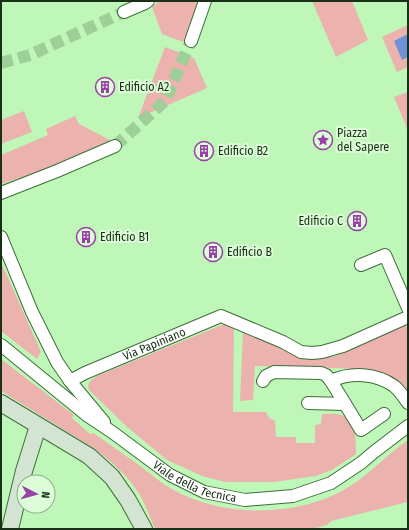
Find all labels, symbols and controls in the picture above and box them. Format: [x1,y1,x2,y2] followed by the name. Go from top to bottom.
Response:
[94,76,116,98] building icon: Edificio A2
[119,80,169,94] place label: Edificio A2
[337,126,389,154] place label: Piazza del Sapere
[312,129,334,151] place icon: Piazza del Sapere
[193,140,215,162] building icon: Edificio B2
[218,144,268,158] place label: Edificio B2
[346,210,368,232] building icon: Edificio C
[298,214,343,228] place label: Edificio C
[75,226,97,248] building icon: Edificio B1
[100,230,149,244] place label: Edificio B1
[202,241,224,263] building icon: Edificio B
[227,245,272,259] place label: Edificio B
[121,325,188,363] street label: Via Papiniano
[150,458,238,505] street label: Viale della Tecnica
[16,474,56,514] north arrow
[39,491,52,499] text: N

